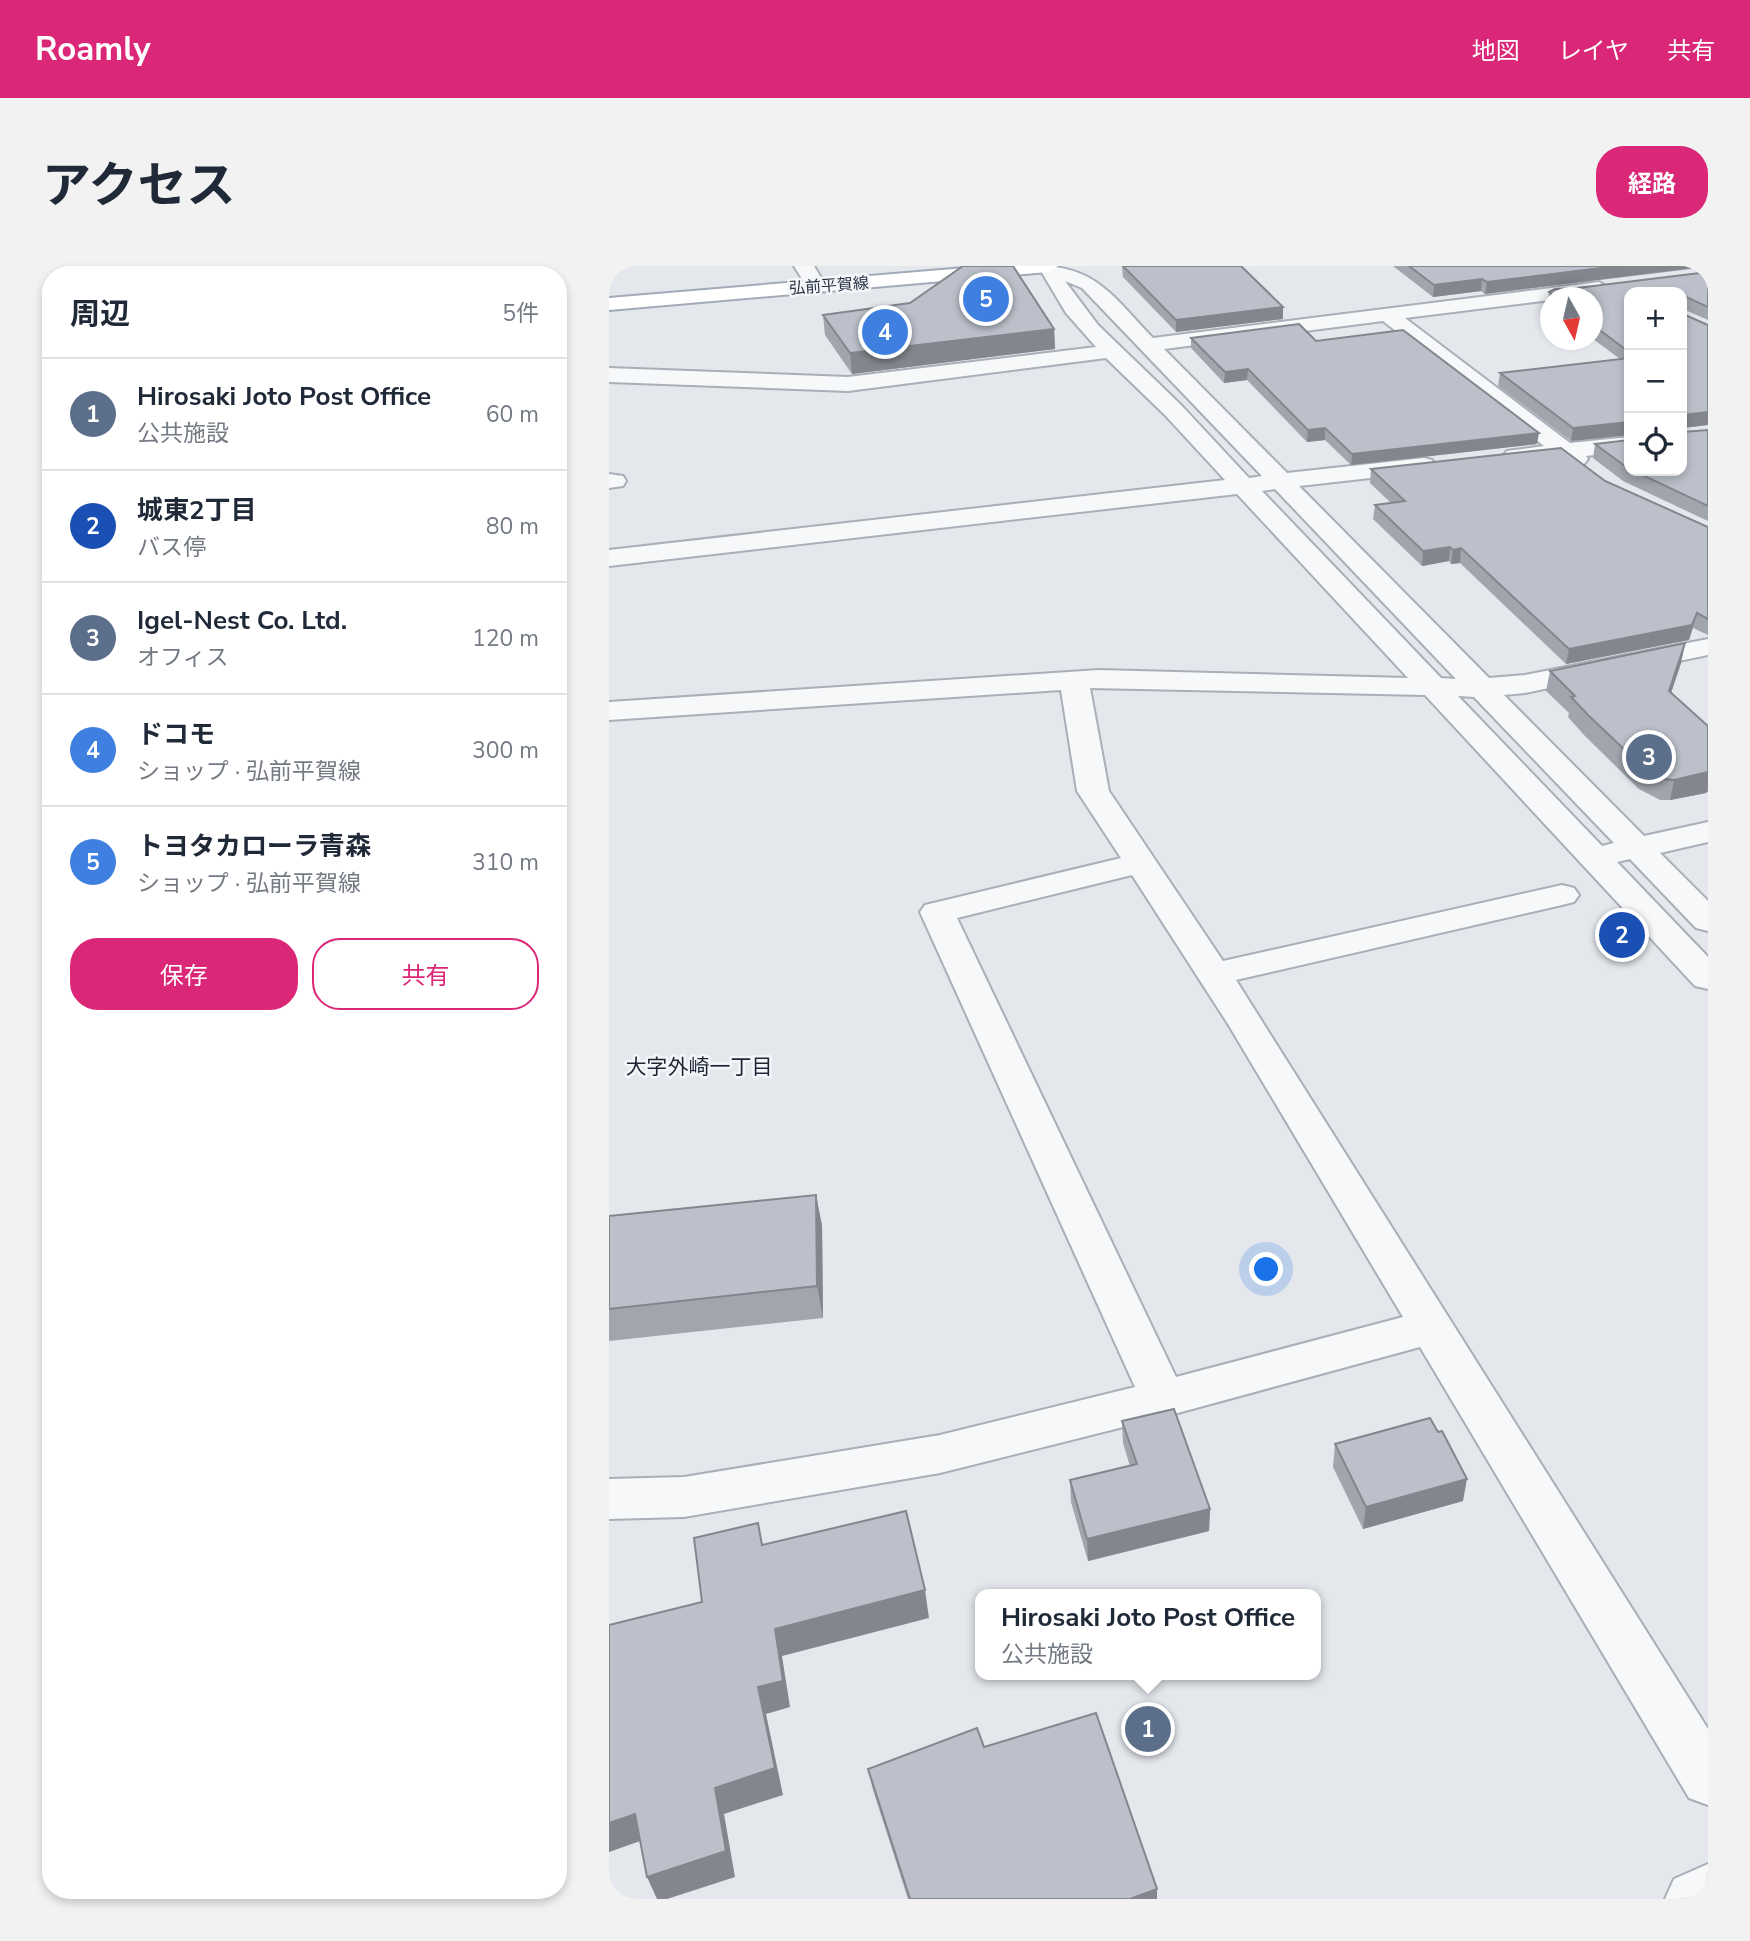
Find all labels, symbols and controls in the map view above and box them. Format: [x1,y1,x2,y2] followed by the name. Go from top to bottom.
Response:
[35,27,151,72] text: Roamly
[1472,35,1520,67] text: 地図
[1558,35,1629,67] text: レイヤ
[1667,35,1715,67] text: 共有
[1596,146,1708,218] button: 経路
[42,152,236,219] text: アクセス
[788,272,870,300] street label: 弘前平賀線
[963,273,1009,325] pin: 5
[1540,287,1603,350] north arrow
[1624,287,1687,476] map controls
[1624,287,1687,350] button: +
[70,294,130,335] text: 周辺
[502,298,539,329] text: 5件
[862,306,908,358] pin: 4
[1624,350,1687,413] button: −
[137,379,431,414] text: Hirosaki Joto Post Office
[86,399,100,430] text: 1
[486,399,539,430] text: 60 m
[1624,413,1687,476] button: locate
[137,418,229,449] text: 公共施設
[137,493,257,528] text: 城東2丁目
[86,511,100,542] text: 2
[486,511,539,542] text: 80 m
[137,532,206,563] text: バス停
[137,603,347,638] text: Igel-Nest Co. Ltd.
[86,623,100,654] text: 3
[472,623,539,654] text: 120 m
[137,642,229,673] text: オフィス
[137,717,215,752] text: ドコモ
[1626,731,1672,783] pin: 3
[86,735,100,766] text: 4
[472,735,539,766] text: 300 m
[137,756,361,787] text: ショップ · 弘前平賀線
[137,829,371,864] text: トヨタカローラ青森
[86,847,100,878] text: 5
[472,847,539,878] text: 310 m
[137,868,361,899] text: ショップ · 弘前平賀線
[1599,909,1645,961] pin: 2
[70,938,298,1010] button: 保存
[312,938,539,1010] button: 共有
[626,1053,773,1081] district label: 大字外崎一丁目
[1249,1252,1283,1286] your location
[975,1589,1321,1680] popup
[1001,1600,1295,1635] text: Hirosaki Joto Post Office
[1001,1639,1093,1670] text: 公共施設
[1125,1703,1171,1755] pin: 1

